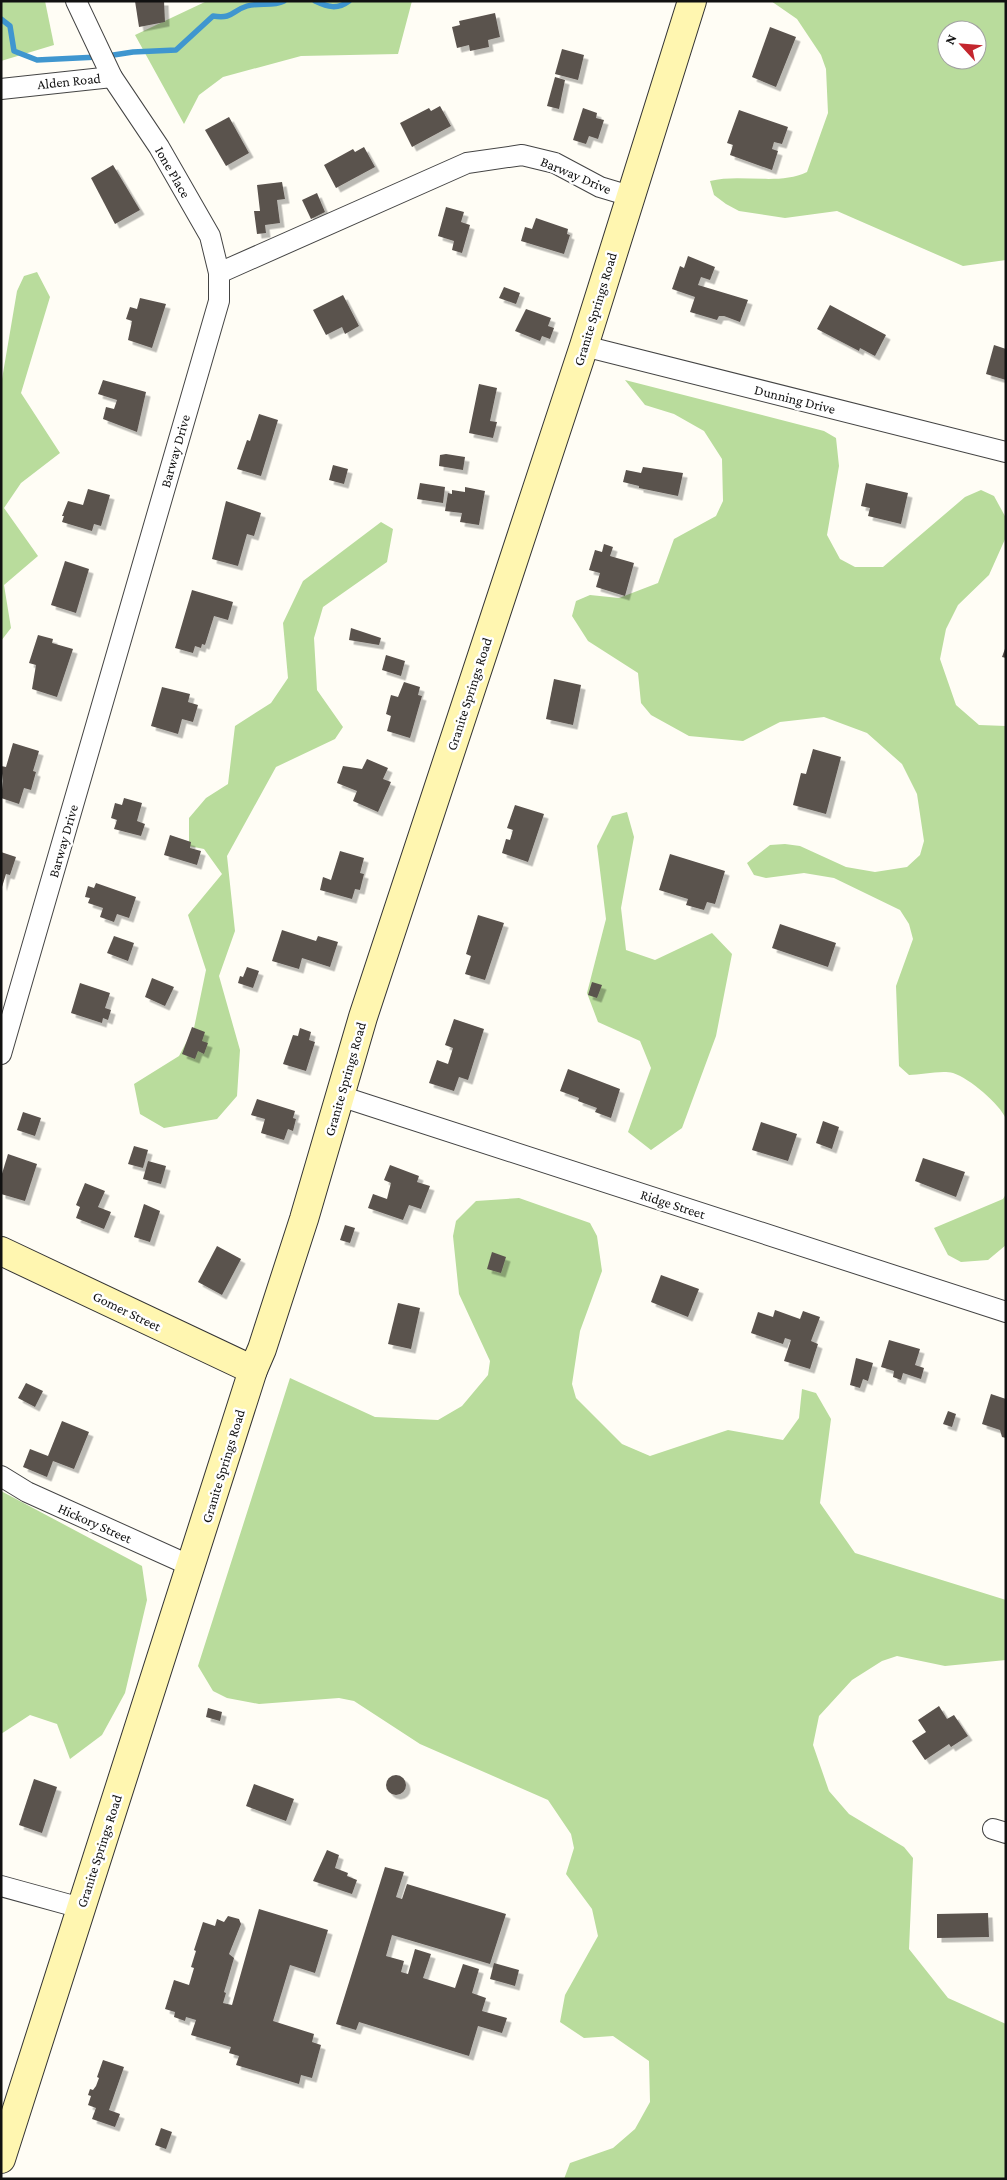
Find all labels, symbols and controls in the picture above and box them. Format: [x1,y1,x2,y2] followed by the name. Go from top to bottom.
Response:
[937,20,987,70] north arrow
[941,31,960,47] text: N
[36,70,102,92] street label: Alden Road
[152,144,194,200] street label: Ione Place
[538,153,614,197] street label: Barway Drive
[570,250,620,368] street label: Granite Springs Road
[753,381,837,417] street label: Dunning Drive
[157,413,193,489] street label: Barway Drive
[443,635,495,752] street label: Granite Springs Road
[45,803,81,879] street label: Barway Drive
[321,1020,369,1138] street label: Granite Springs Road
[639,1186,708,1222] street label: Ridge Street
[90,1288,164,1334] street label: Gomer Street
[198,1407,248,1525] street label: Granite Springs Road
[56,1500,135,1547] street label: Hickory Street
[73,1792,125,1909] street label: Granite Springs Road

